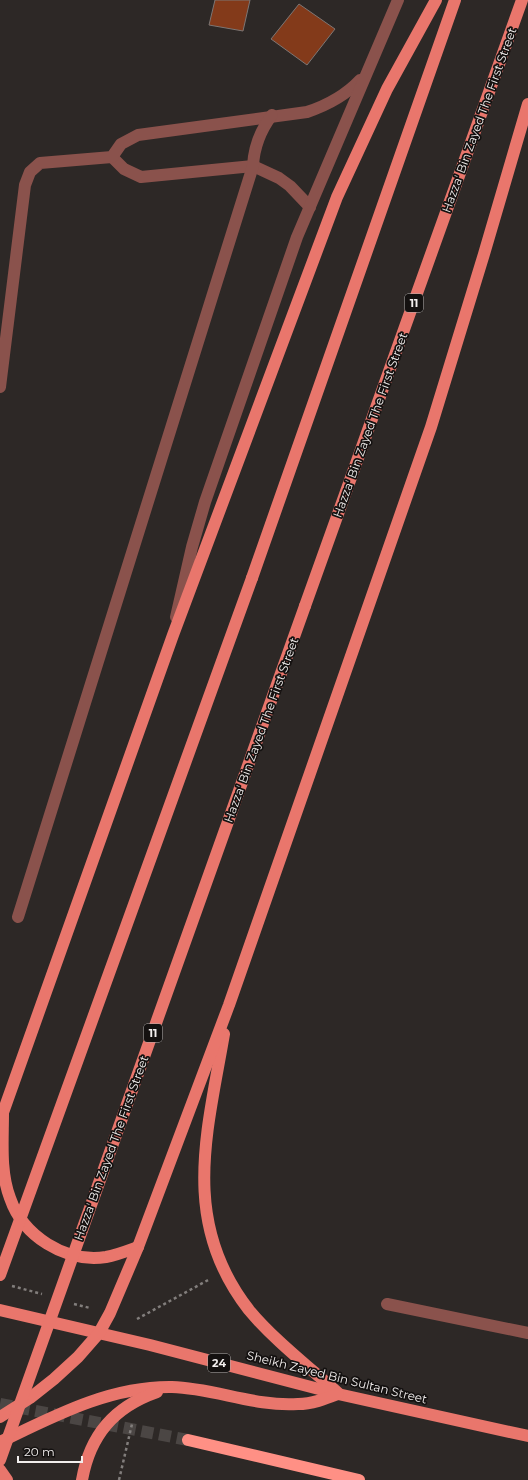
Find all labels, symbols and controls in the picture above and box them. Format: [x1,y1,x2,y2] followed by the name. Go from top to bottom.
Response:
[438,25,520,215] street label: Hazza' Bin Zayed The First Street
[405,294,423,312] road number: 11
[329,330,411,520] street label: Hazza' Bin Zayed The First Street
[220,635,302,825] street label: Hazza' Bin Zayed The First Street
[144,1024,162,1042] road number: 11
[70,1053,152,1243] street label: Hazza' Bin Zayed The First Street
[245,1347,429,1407] street label: Sheikh Zayed Bin Sultan Street
[208,1354,230,1372] road number: 24
[18,1438,82,1464] scale bar
[24,1444,55,1459] text: 20 m

